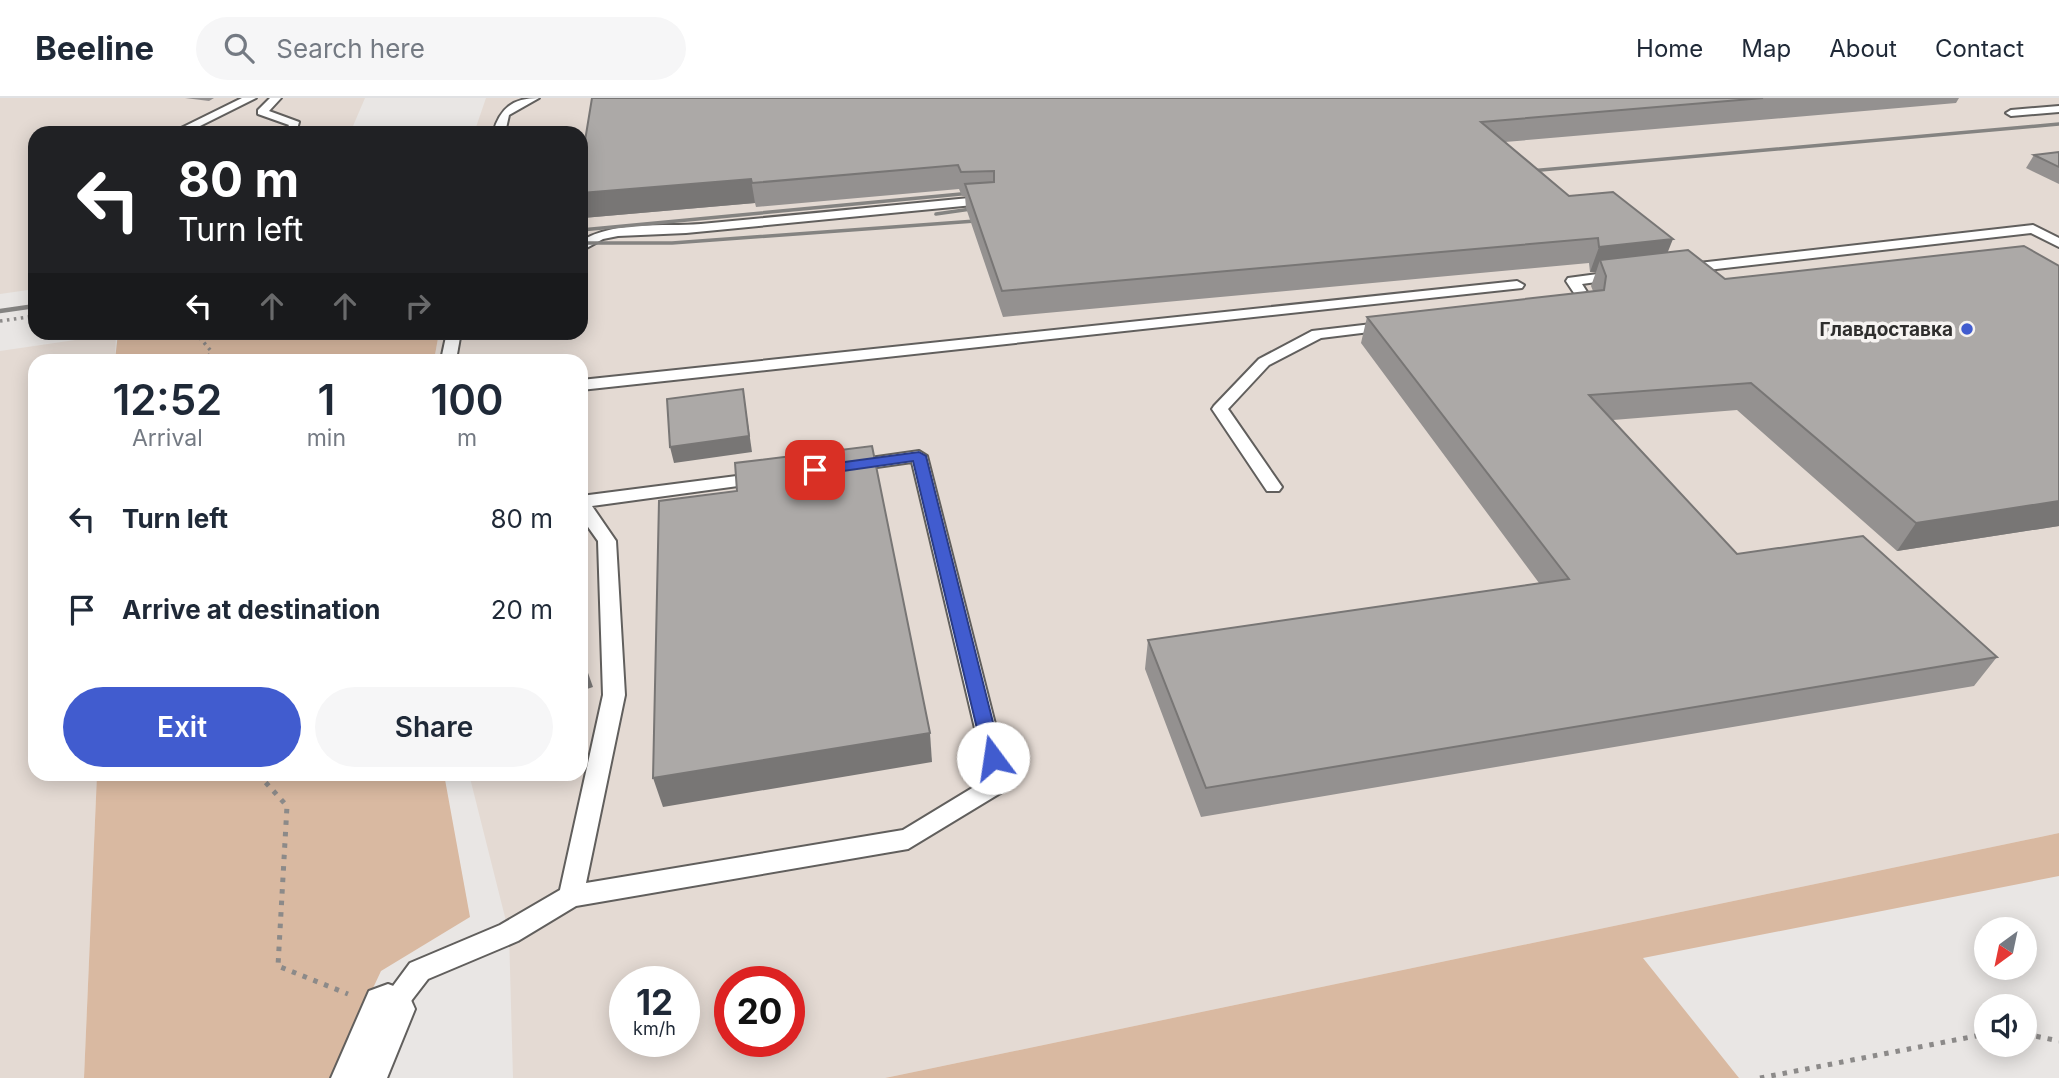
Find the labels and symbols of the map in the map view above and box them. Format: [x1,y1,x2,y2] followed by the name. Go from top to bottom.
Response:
[1819,318,1953,341] place label: Главдоставка
[1959,321,1975,337] marker: Главдоставка
[785,440,845,500] pin
[956,721,1030,795] position arrow
[1974,917,2037,980] north arrow
[714,966,805,1057] speed limit sign: 20

